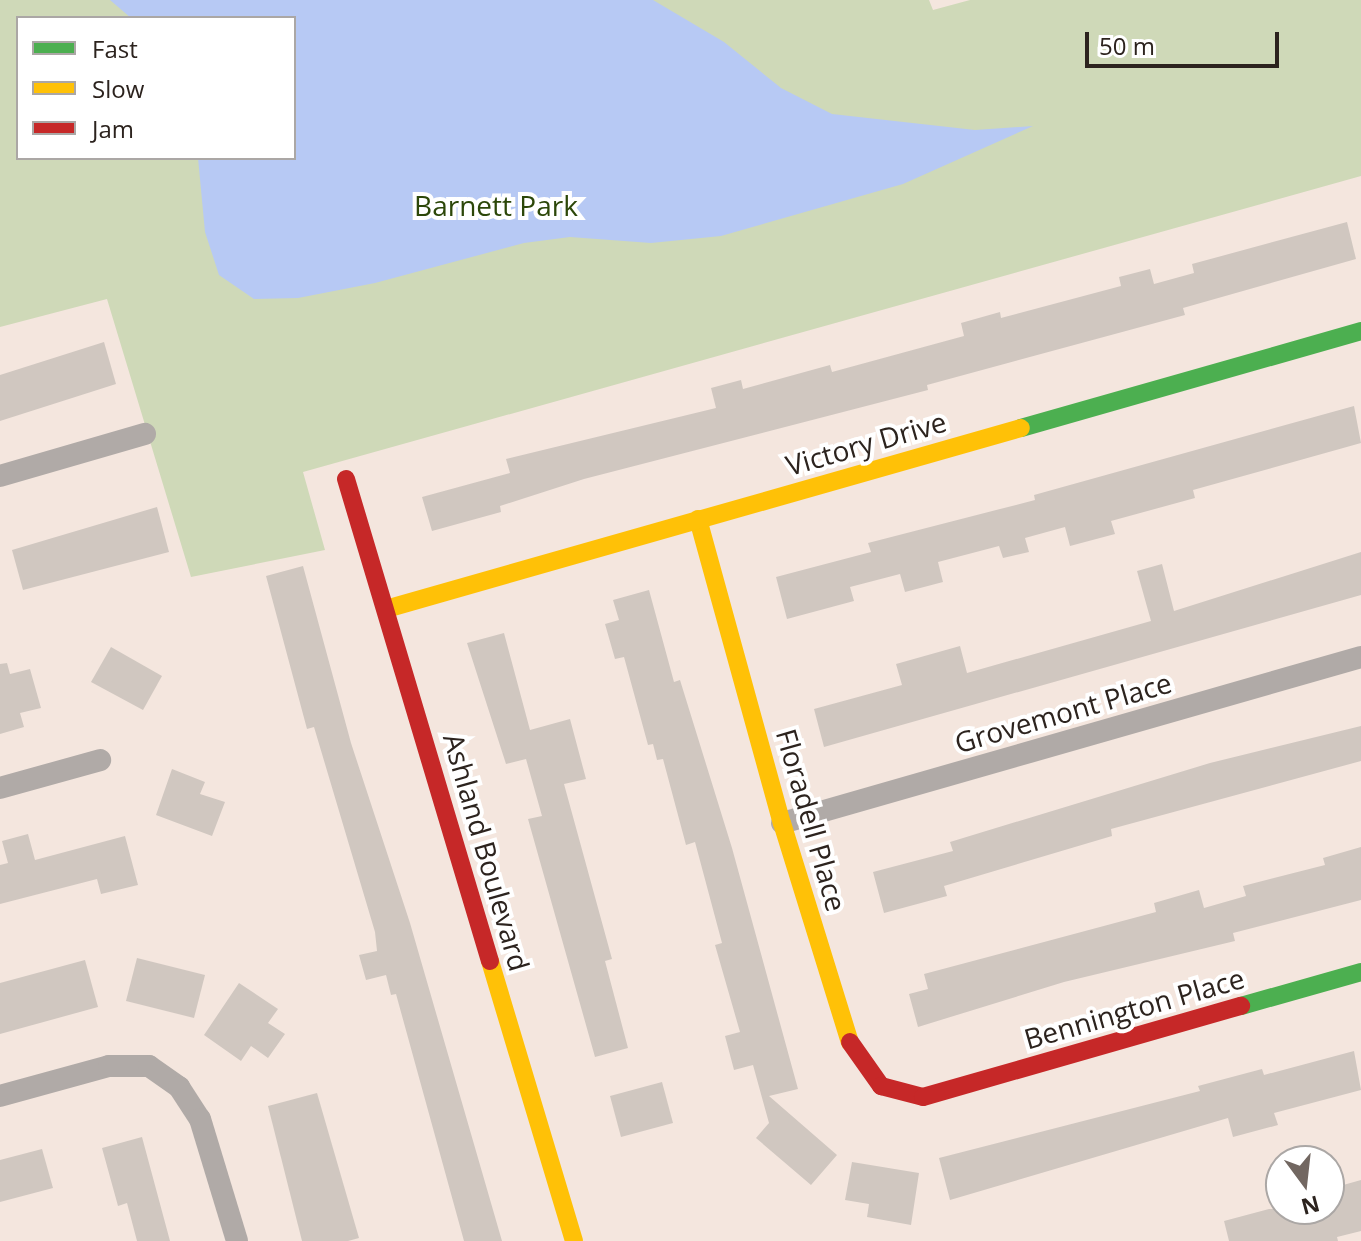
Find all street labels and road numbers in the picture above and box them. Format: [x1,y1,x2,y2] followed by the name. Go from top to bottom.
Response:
[782,404,950,482] street label: Victory Drive
[951,665,1175,759] street label: Grovemont Place
[770,725,854,915] street label: Floradell Place
[437,729,537,975] street label: Ashland Boulevard
[1020,961,1248,1055] street label: Bennington Place

